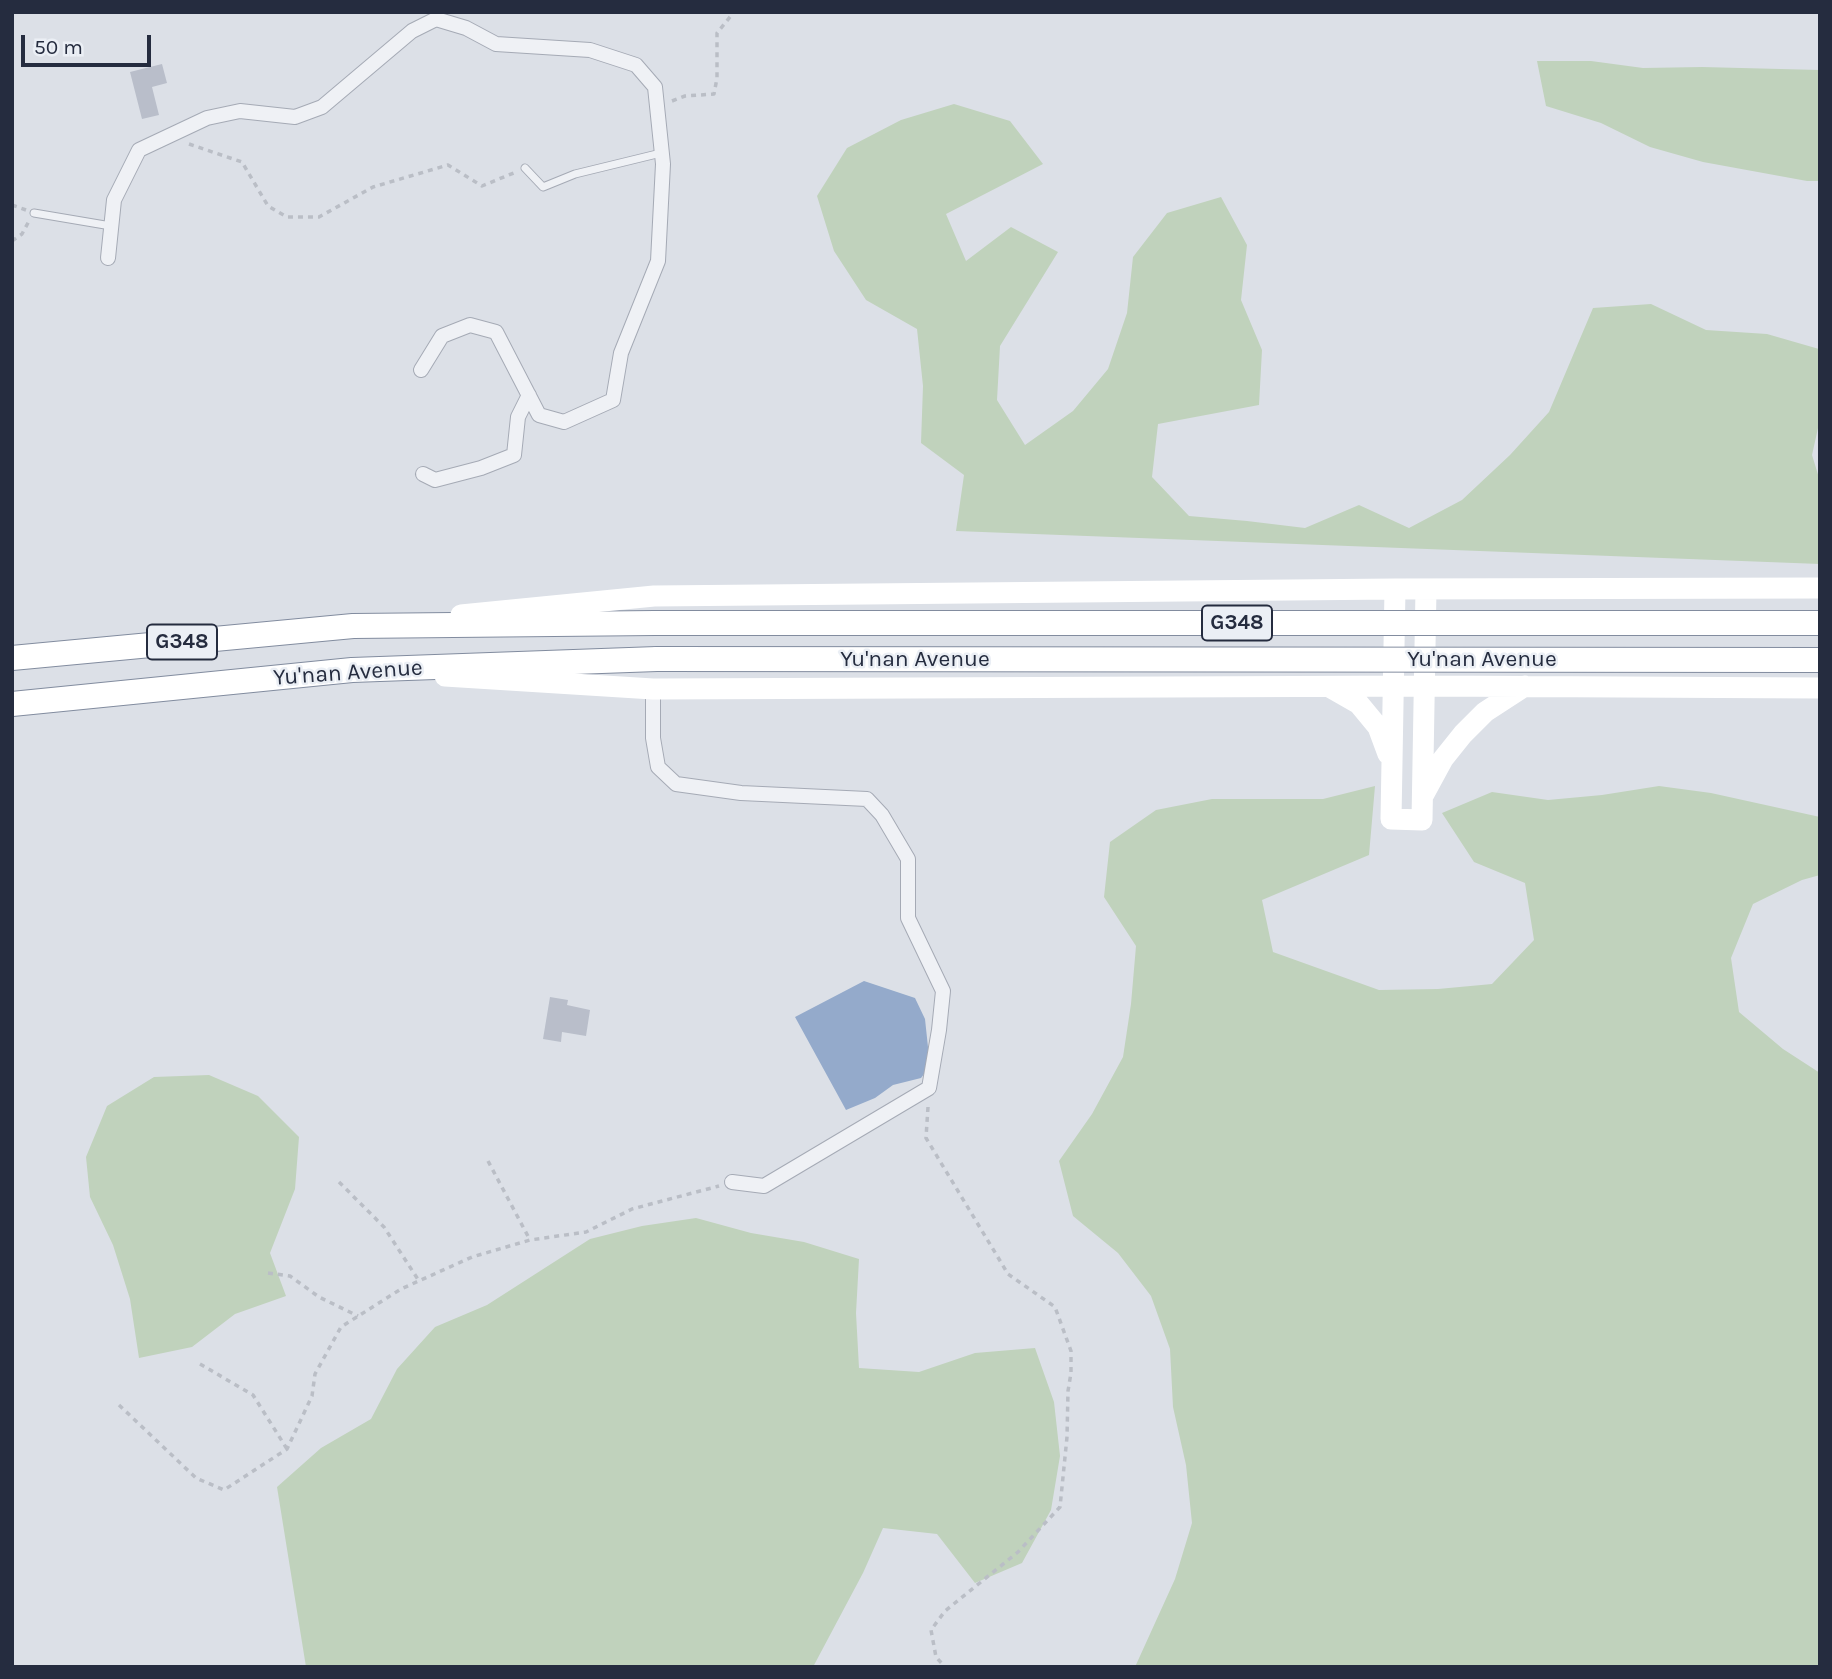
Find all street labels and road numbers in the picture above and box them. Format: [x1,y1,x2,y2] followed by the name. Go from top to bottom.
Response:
[1202,606,1272,640] road number: G348
[147,624,217,660] road number: G348
[840,645,990,673] street label: Yu'nan Avenue
[1407,645,1557,673] street label: Yu'nan Avenue
[272,654,424,692] street label: Yu'nan Avenue

